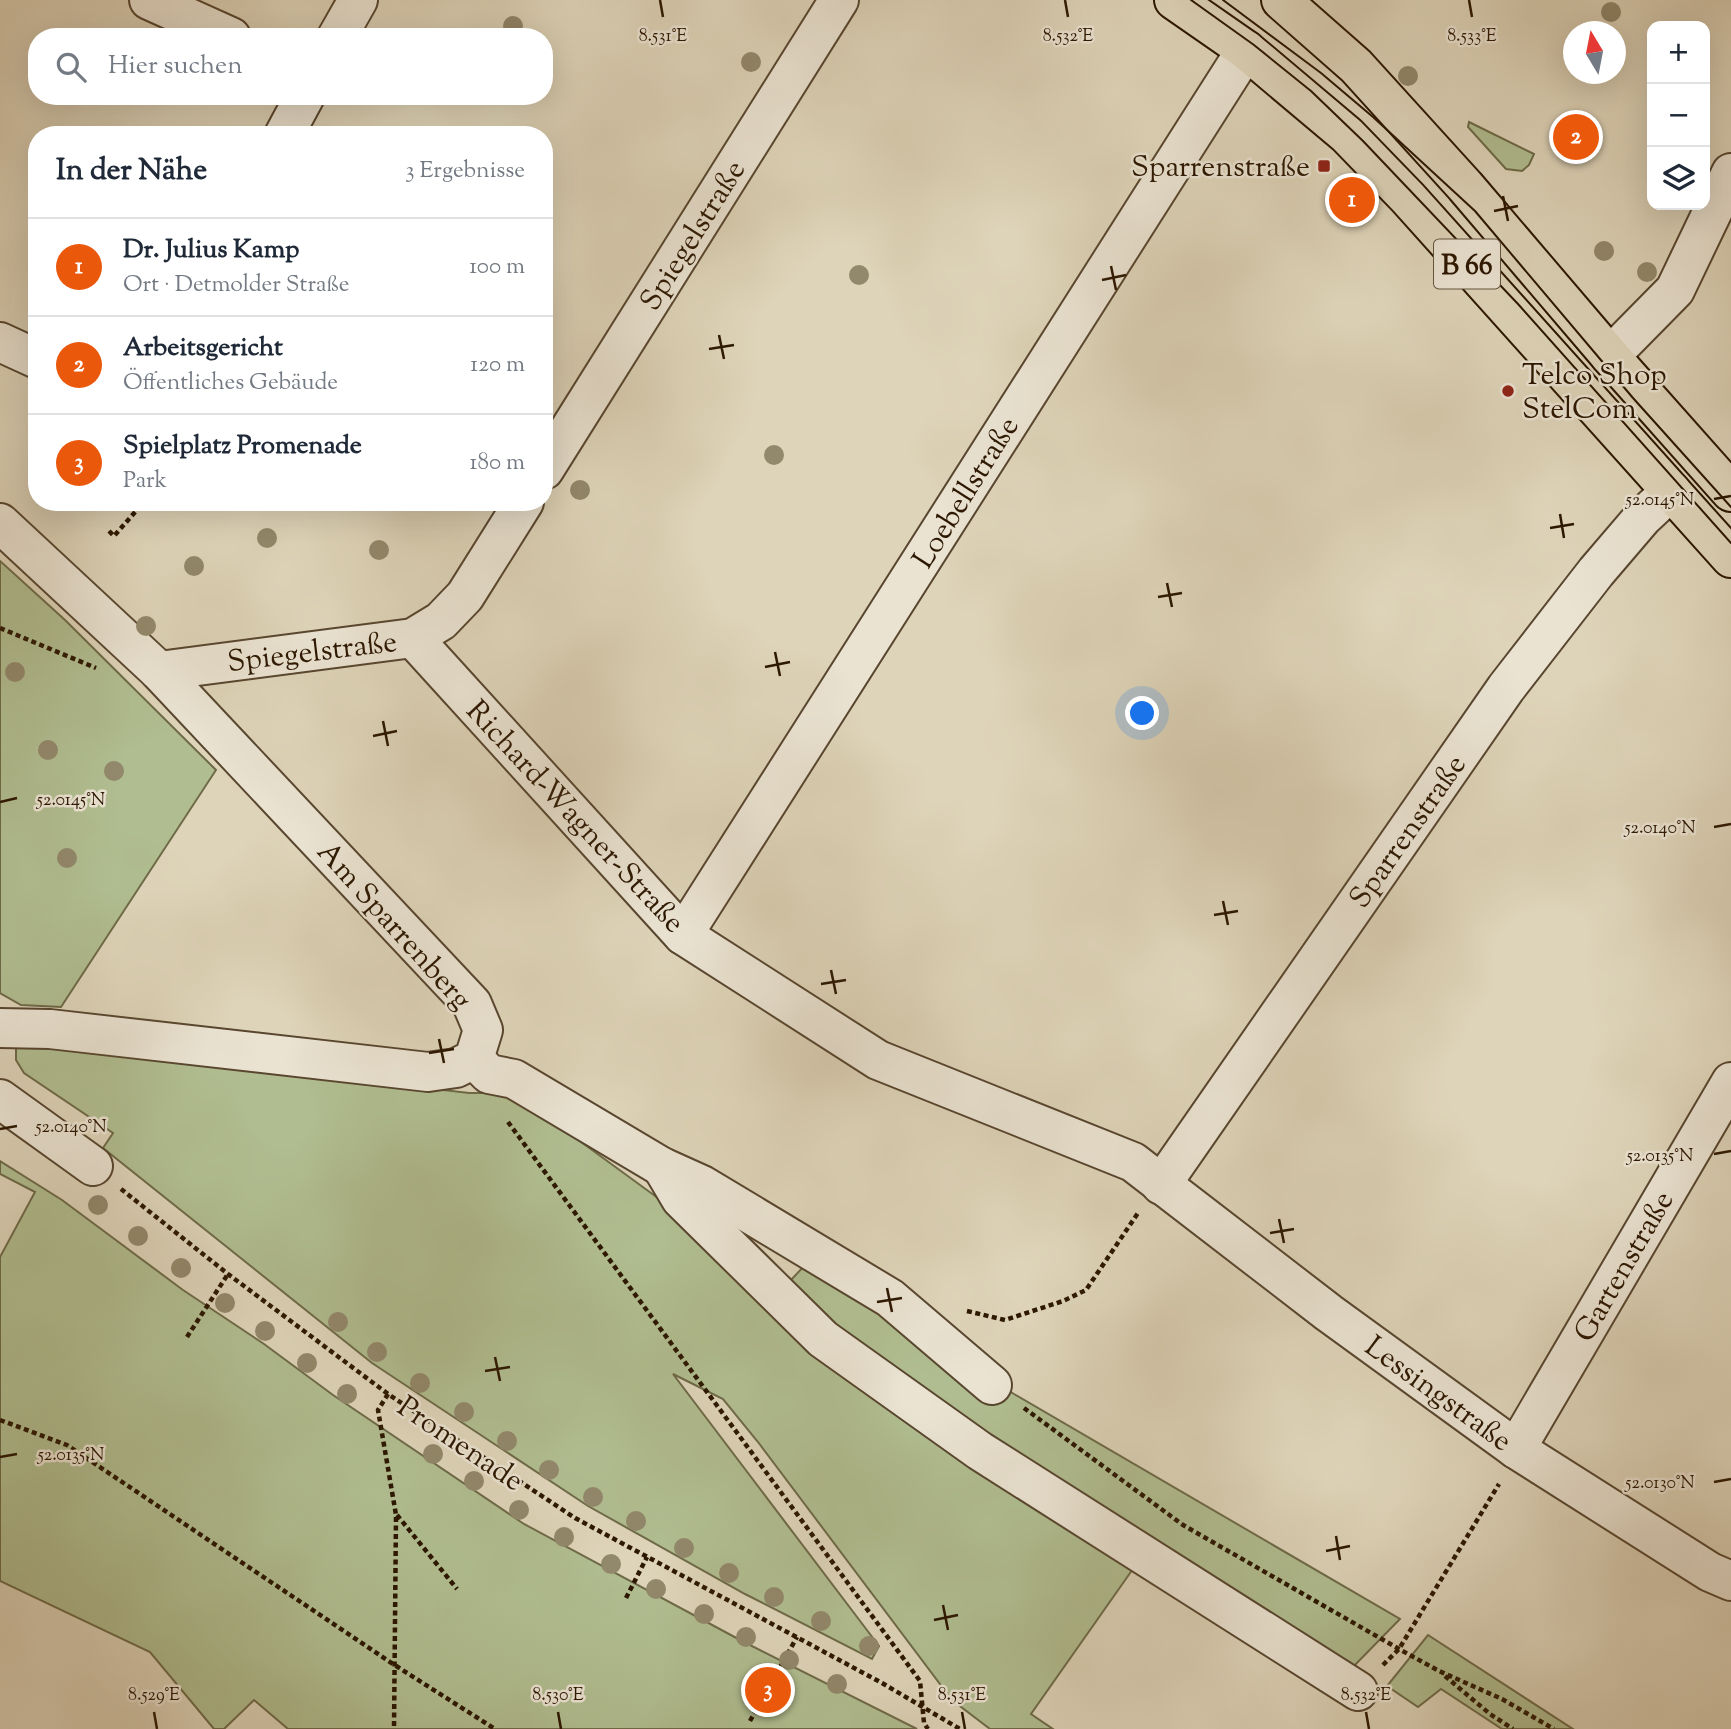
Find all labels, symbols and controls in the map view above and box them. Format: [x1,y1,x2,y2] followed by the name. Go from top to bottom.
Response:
[1563,21,1626,84] north arrow
[1647,21,1710,210] map controls
[1647,21,1710,84] button: +
[639,24,687,50] text: 8.531°E
[1043,24,1093,50] text: 8.532°E
[1447,24,1497,50] text: 8.533°E
[28,28,553,105] search box
[52,48,90,86] icon: search
[108,48,243,85] text: Hier suchen
[1647,84,1710,147] button: −
[1553,111,1599,163] pin: 2
[1131,147,1310,190] place label: Sparrenstraße
[1647,147,1710,210] button: layers
[56,150,207,193] text: In der Nähe
[631,153,758,320] street label: Spiegelstraße
[405,155,525,188] text: 3 Ergebnisse
[1316,158,1332,174] marker: Sparrenstraße
[1329,174,1375,226] pin: 1
[123,232,299,269] text: Dr. Julius Kamp
[1434,240,1500,288] road number: B 66
[75,251,83,284] text: 1
[469,251,525,284] text: 100 m
[123,269,349,302] text: Ort · Detmolder Straße
[123,330,283,367] text: Arbeitsgericht
[74,349,84,382] text: 2
[470,349,525,382] text: 120 m
[1522,355,1667,432] place label: Telco Shop StelCom
[123,367,338,400] text: Öffentliches Gebäude
[1500,383,1516,399] marker: Telco Shop StelCom
[903,409,1031,578] street label: Loebellstraße
[123,428,362,465] text: Spielplatz Promenade
[74,447,84,480] text: 3
[470,447,525,480] text: 180 m
[123,465,167,498] text: Park
[1625,488,1694,514] text: 52.0145°N
[225,622,400,685] street label: Spiegelstraße
[455,692,694,944] street label: Richard-Wagner-Straße
[1125,696,1159,730] your location
[1340,747,1478,918] street label: Sparrenstraße
[36,788,105,814] text: 52.0145°N
[1623,816,1696,842] text: 52.0140°N
[306,833,481,1020] street label: Am Sparrenberg
[34,1115,107,1141] text: 52.0140°N
[1626,1144,1693,1170] text: 52.0135°N
[1565,1184,1686,1351] street label: Gartenstraße
[1355,1327,1520,1463] street label: Lessingstraße
[388,1387,531,1503] street label: Promenade
[37,1443,104,1469] text: 52.0135°N
[1624,1471,1695,1497] text: 52.0130°N
[745,1664,791,1716] pin: 3
[128,1683,180,1709] text: 8.529°E
[532,1683,584,1709] text: 8.530°E
[938,1683,986,1709] text: 8.531°E
[1341,1683,1391,1709] text: 8.532°E

